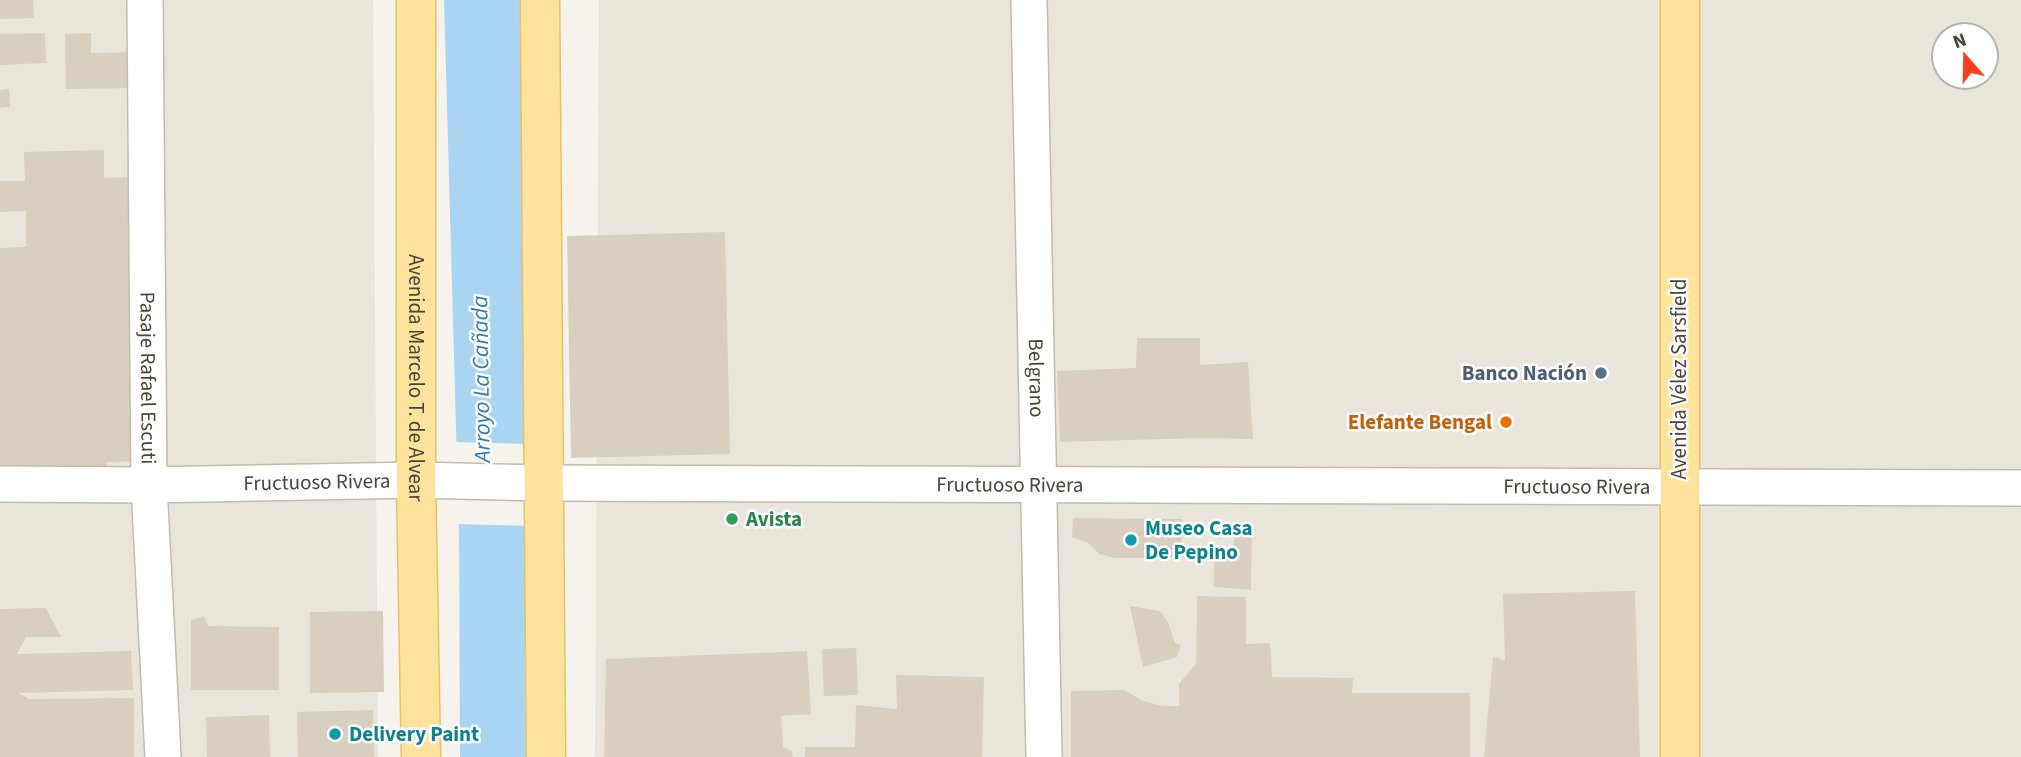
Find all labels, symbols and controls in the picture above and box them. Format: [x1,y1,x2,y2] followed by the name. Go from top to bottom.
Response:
[1930,21,2000,91] north arrow
[1949,27,1970,56] text: N
[401,254,431,503] street label: Avenida Marcelo T. de Alvear
[1664,279,1694,479] street label: Avenida Vélez Sarsfield
[132,291,164,464] street label: Pasaje Rafael Escuti
[463,295,499,465] water label: Arroyo La Cañada
[1021,338,1052,418] street label: Belgrano
[1462,358,1587,388] place label: Banco Nación
[1593,365,1609,381] marker: Banco Nación
[1348,407,1492,437] place label: Elefante Bengal
[1498,414,1514,430] marker: Elefante Bengal
[243,465,391,498] street label: Fructuoso Rivera
[936,469,1083,500] street label: Fructuoso Rivera
[1503,471,1650,502] street label: Fructuoso Rivera
[745,504,802,534] place label: Avista
[724,511,740,527] marker: Avista
[1145,513,1253,567] place label: Museo Casa De Pepino
[1123,532,1139,548] marker: Museo Casa De Pepino
[349,719,479,749] place label: Delivery Paint
[327,726,343,742] marker: Delivery Paint

